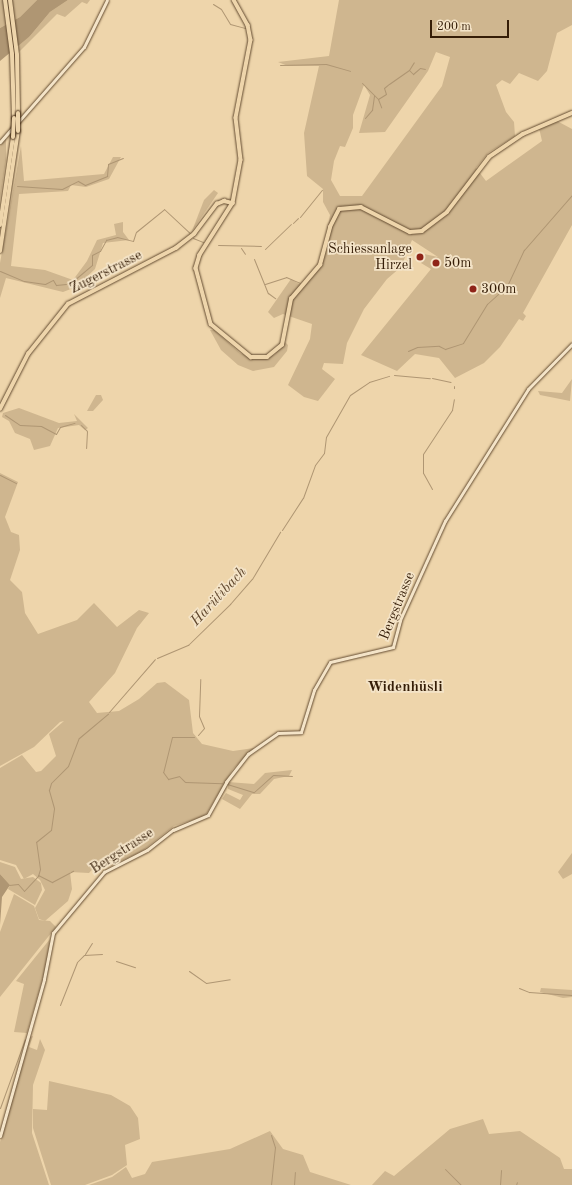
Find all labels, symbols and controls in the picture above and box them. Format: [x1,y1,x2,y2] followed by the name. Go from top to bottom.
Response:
[432,12,511,38] scale bar
[437,21,471,33] text: 200 m
[328,241,412,274] place label: Schiessanlage Hirzel
[67,247,145,297] street label: Zugerstrasse
[415,252,425,262] marker: Schiessanlage Hirzel
[444,255,471,271] place label: 50m
[431,258,441,268] marker: 50m
[481,281,516,297] place label: 300m
[468,284,478,294] marker: 300m
[187,564,251,630] water label: Harütibach
[376,570,418,642] street label: Bergstrasse
[367,679,443,697] district label: Widenhüsli
[87,824,157,878] street label: Bergstrasse

